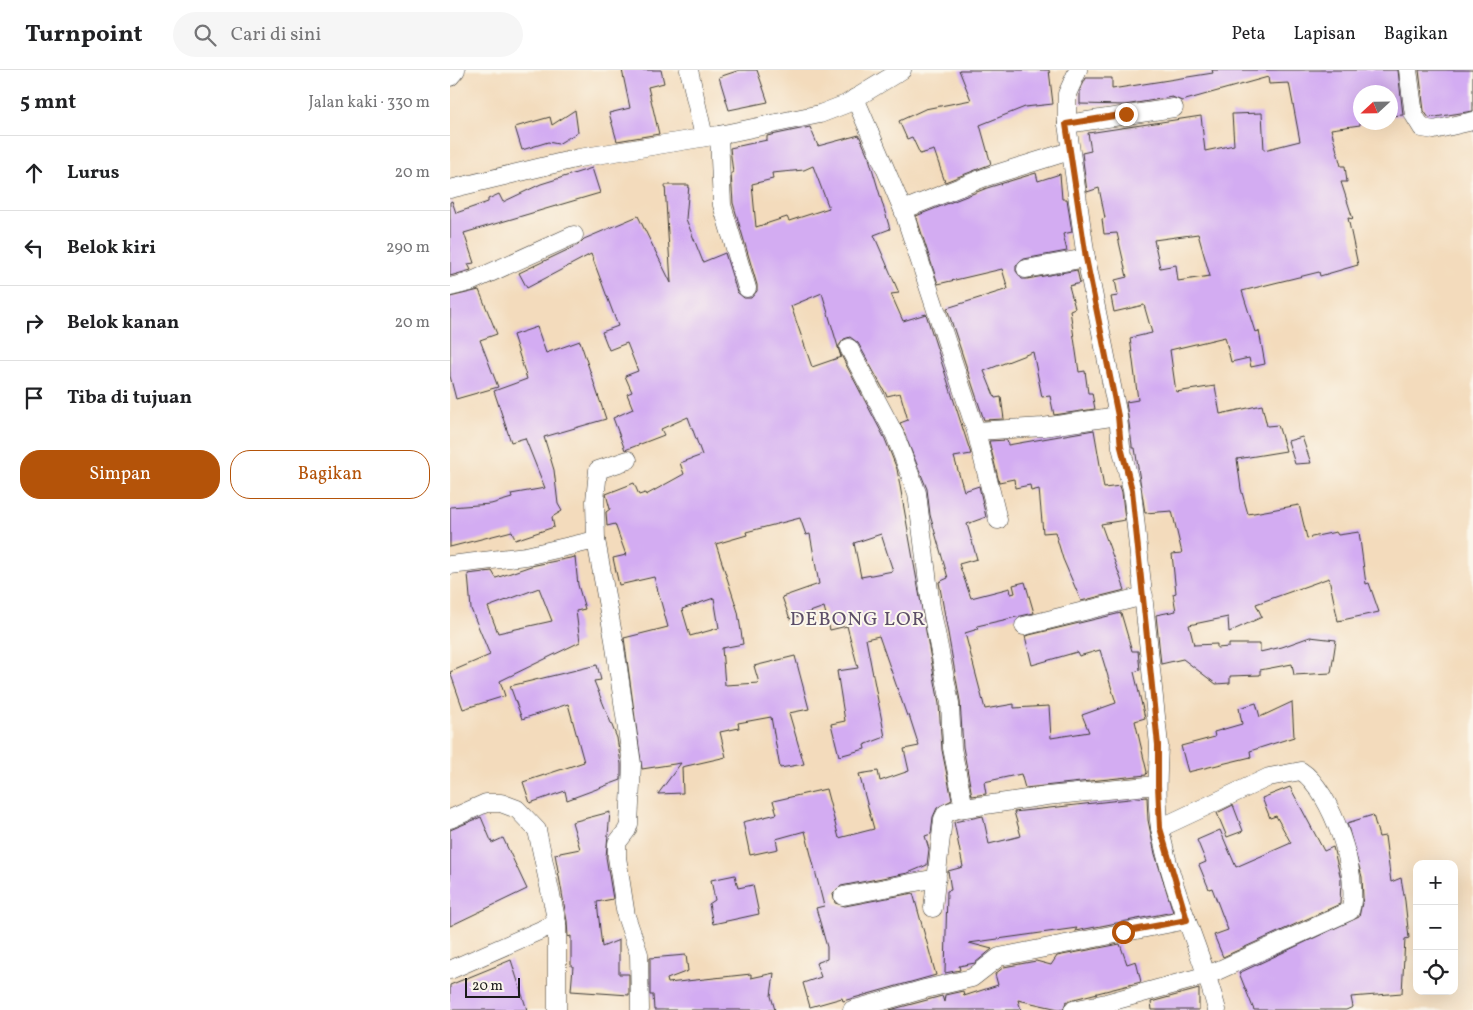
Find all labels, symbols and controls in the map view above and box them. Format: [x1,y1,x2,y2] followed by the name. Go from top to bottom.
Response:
[173,12,523,57] search box
[25,18,143,52] text: Turnpoint
[191,21,219,49] icon: search
[231,22,321,48] text: Cari di sini
[1232,22,1265,47] text: Peta
[1293,22,1356,47] text: Lapisan
[1384,22,1448,47] text: Bagikan
[1353,85,1398,130] north arrow
[20,88,76,117] text: 5 mnt
[309,92,430,114] text: Jalan kaki · 330 m
[1115,103,1138,126] route end
[20,159,48,187] icon: ahead
[67,160,119,186] text: Lurus
[395,162,430,184] text: 20 m
[20,234,48,262] icon: left
[67,235,156,261] text: Belok kiri
[386,237,430,259] text: 290 m
[20,309,48,337] icon: right
[67,310,179,336] text: Belok kanan
[395,312,430,334] text: 20 m
[20,384,48,412] icon: arrive
[67,385,192,411] text: Tiba di tujuan
[20,450,220,499] button: Simpan
[230,450,430,499] button: Bagikan
[790,606,926,634] district label: DEBONG LOR
[1413,860,1458,995] map controls
[1413,860,1458,905] button: +
[1413,905,1458,950] button: −
[1112,921,1135,944] route start
[1413,950,1458,995] button: locate
[465,975,520,998] scale bar
[472,977,503,996] text: 20 m

